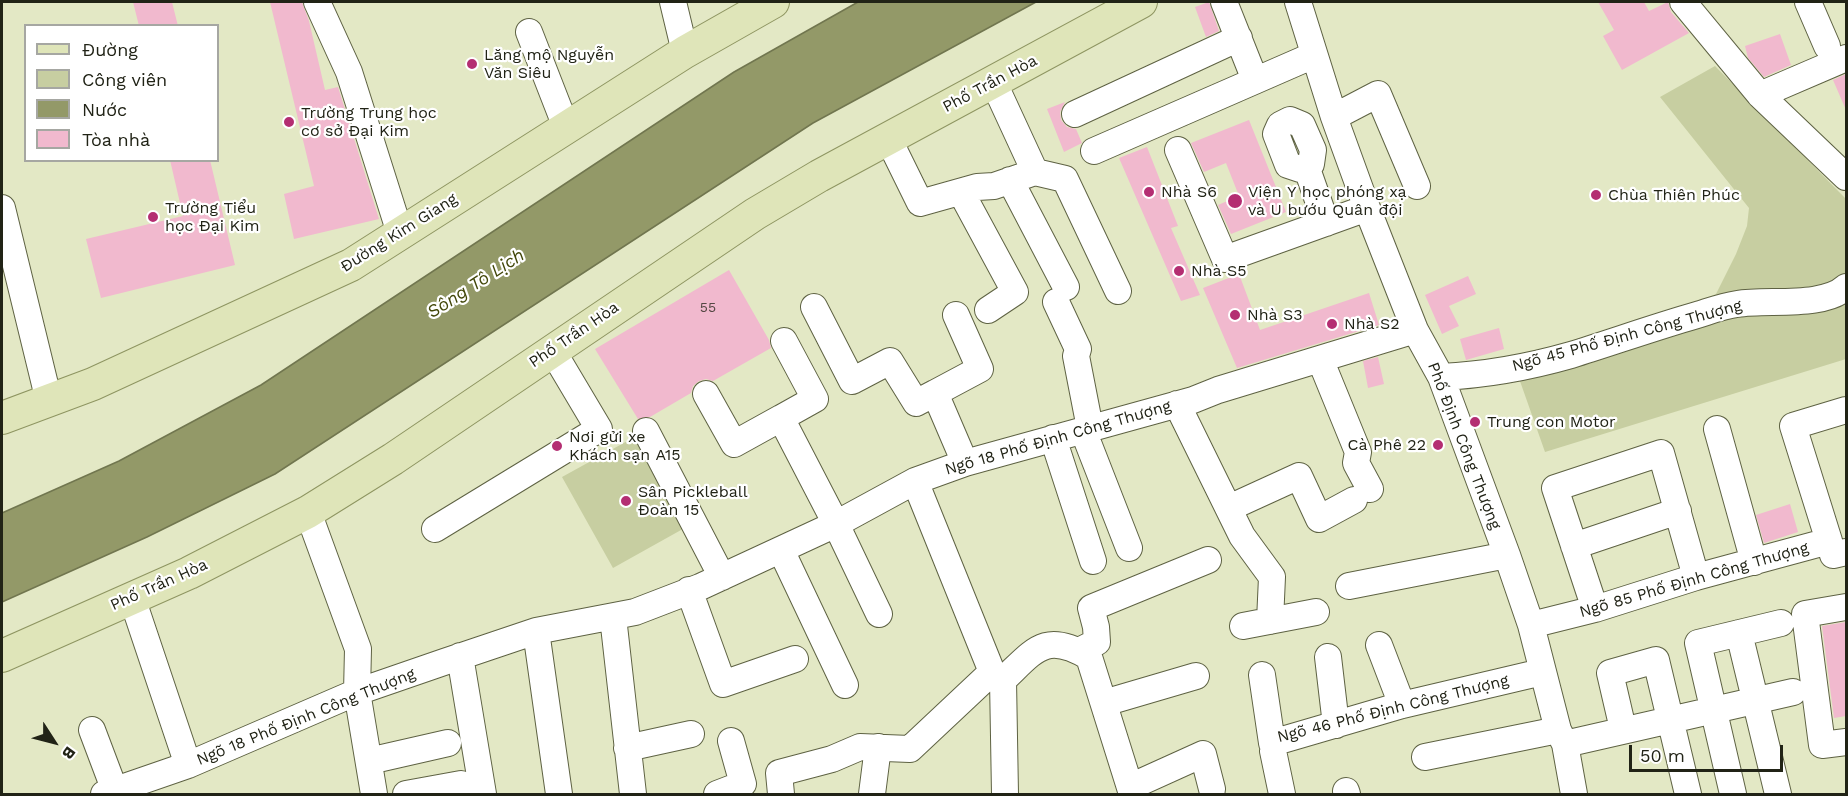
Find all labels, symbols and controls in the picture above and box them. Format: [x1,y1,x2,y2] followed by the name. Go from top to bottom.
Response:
[24,24,219,162] legend
[82,39,138,60] text: Đường
[484,45,614,83] place label: Lăng mộ Nguyễn Văn Siêu
[939,51,1041,117] street label: Phố Trần Hòa
[465,57,479,71] marker: Lăng mộ Nguyễn Văn Siêu
[82,69,167,90] text: Công viên
[82,99,127,120] text: Nước
[301,103,437,141] place label: Trường Trung học cơ sở Đại Kim
[282,115,296,129] marker: Trường Trung học cơ sở Đại Kim
[82,129,150,150] text: Tòa nhà
[1161,182,1217,202] place label: Nhà S6
[1248,182,1407,220] place label: Viện Y học phóng xạ và U bướu Quân đội
[1142,185,1156,199] marker: Nhà S6
[1608,185,1740,205] place label: Chùa Thiên Phúc
[1589,188,1603,202] marker: Chùa Thiên Phúc
[337,189,461,277] street label: Đường Kim Giang
[1226,192,1244,210] marker: Viện Y học phóng xạ và U bướu Quân đội
[165,198,259,236] place label: Trường Tiểu học Đại Kim
[146,210,160,224] marker: Trường Tiểu học Đại Kim
[423,245,529,323] water label: Sông Tô Lịch
[1191,261,1247,281] place label: Nhà S5
[1172,264,1186,278] marker: Nhà S5
[1510,296,1744,376] street label: Ngõ 45 Phố Định Công Thượng
[525,298,623,372] street label: Phố Trần Hòa
[700,300,716,316] house number: 55
[1247,305,1303,325] place label: Nhà S3
[1228,308,1242,322] marker: Nhà S3
[1344,314,1400,334] place label: Nhà S2
[1325,317,1339,331] marker: Nhà S2
[1423,360,1505,532] street label: Phố Định Công Thượng
[943,396,1173,480] street label: Ngõ 18 Phố Định Công Thượng
[1487,412,1616,432] place label: Trung con Motor
[1468,415,1482,429] marker: Trung con Motor
[569,427,681,465] place label: Nơi gửi xe Khách sạn A15
[1348,435,1426,455] place label: Cà Phê 22
[1431,438,1445,452] marker: Cà Phê 22
[550,439,564,453] marker: Nơi gửi xe Khách sạn A15
[638,482,748,520] place label: Sân Pickleball Đoàn 15
[619,494,633,508] marker: Sân Pickleball Đoàn 15
[1577,538,1811,622] street label: Ngõ 85 Phố Định Công Thượng
[107,555,211,615] street label: Phố Trần Hòa
[194,664,418,770] street label: Ngõ 18 Phố Định Công Thượng
[1275,671,1511,747] street label: Ngõ 46 Phố Định Công Thượng
[24,712,84,772] north arrow
[1632,733,1786,771] scale bar
[58,743,80,763] text: B
[1640,745,1685,766] text: 50 m

